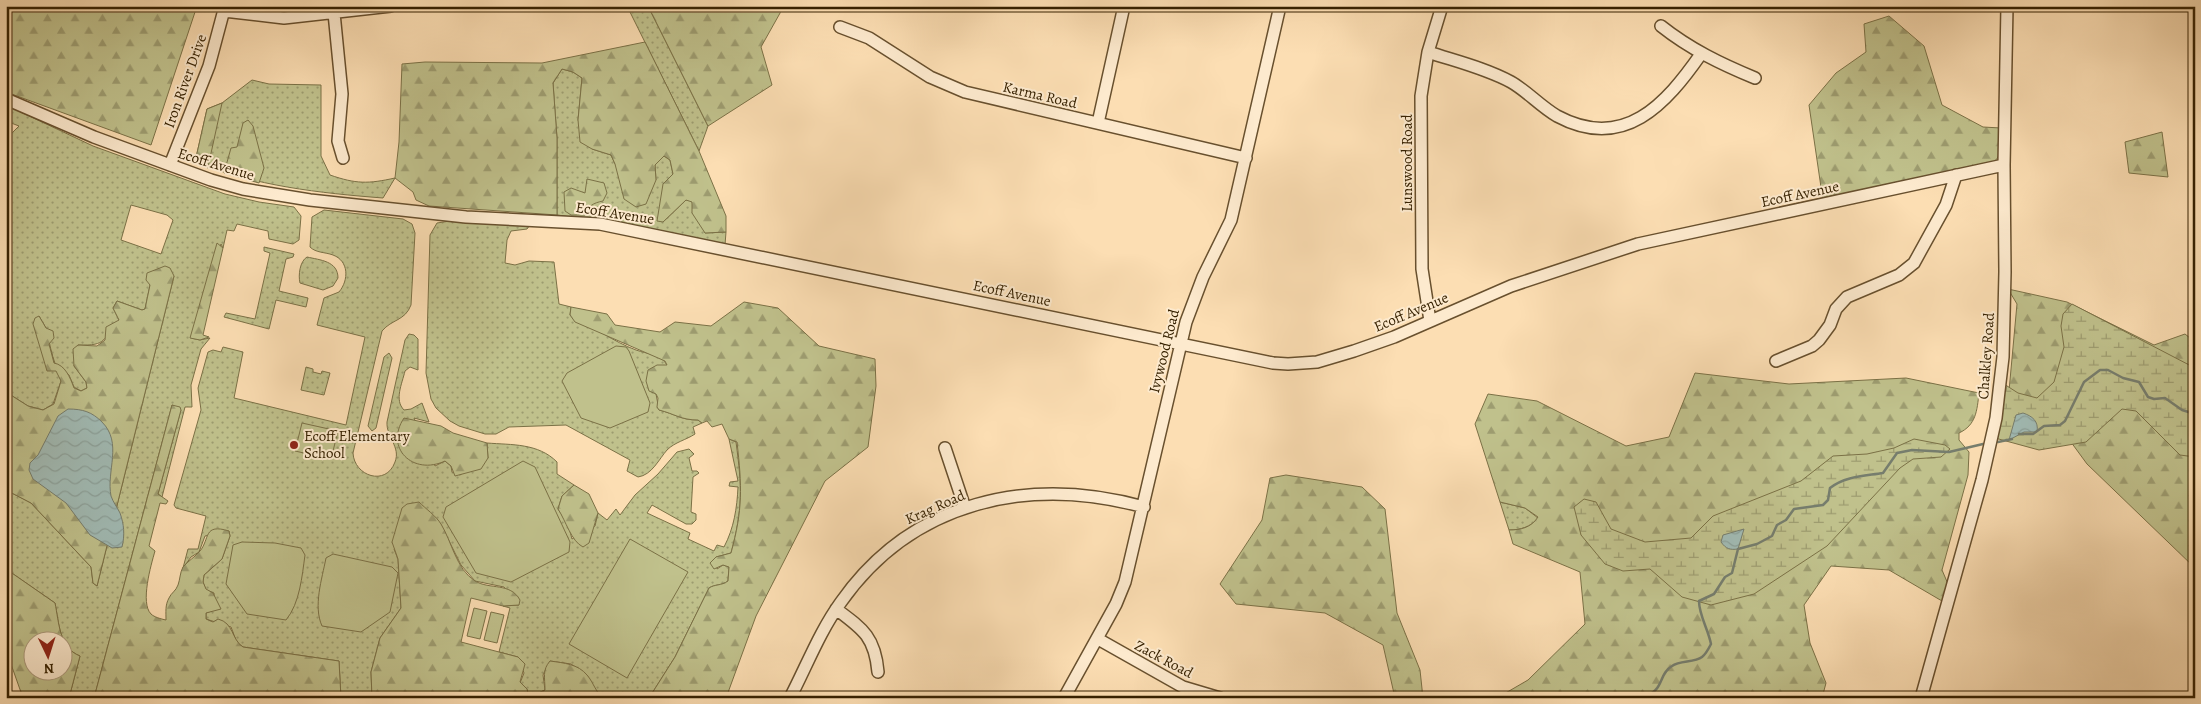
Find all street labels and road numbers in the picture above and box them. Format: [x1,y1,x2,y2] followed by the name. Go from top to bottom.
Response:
[159,31,211,131] street label: Iron River Drive
[1001,77,1080,113] street label: Karma Road
[1397,113,1417,212] street label: Lunswood Road
[175,143,257,185] street label: Ecoff Avenue
[1759,176,1841,212] street label: Ecoff Avenue
[574,197,656,229] street label: Ecoff Avenue
[971,275,1053,311] street label: Ecoff Avenue
[1371,287,1452,337] street label: Ecoff Avenue
[1144,306,1184,395] street label: Ivywood Road
[1973,311,1999,400] street label: Chalkley Road
[902,485,969,529] street label: Krag Road
[1131,635,1198,683] street label: Zack Road

